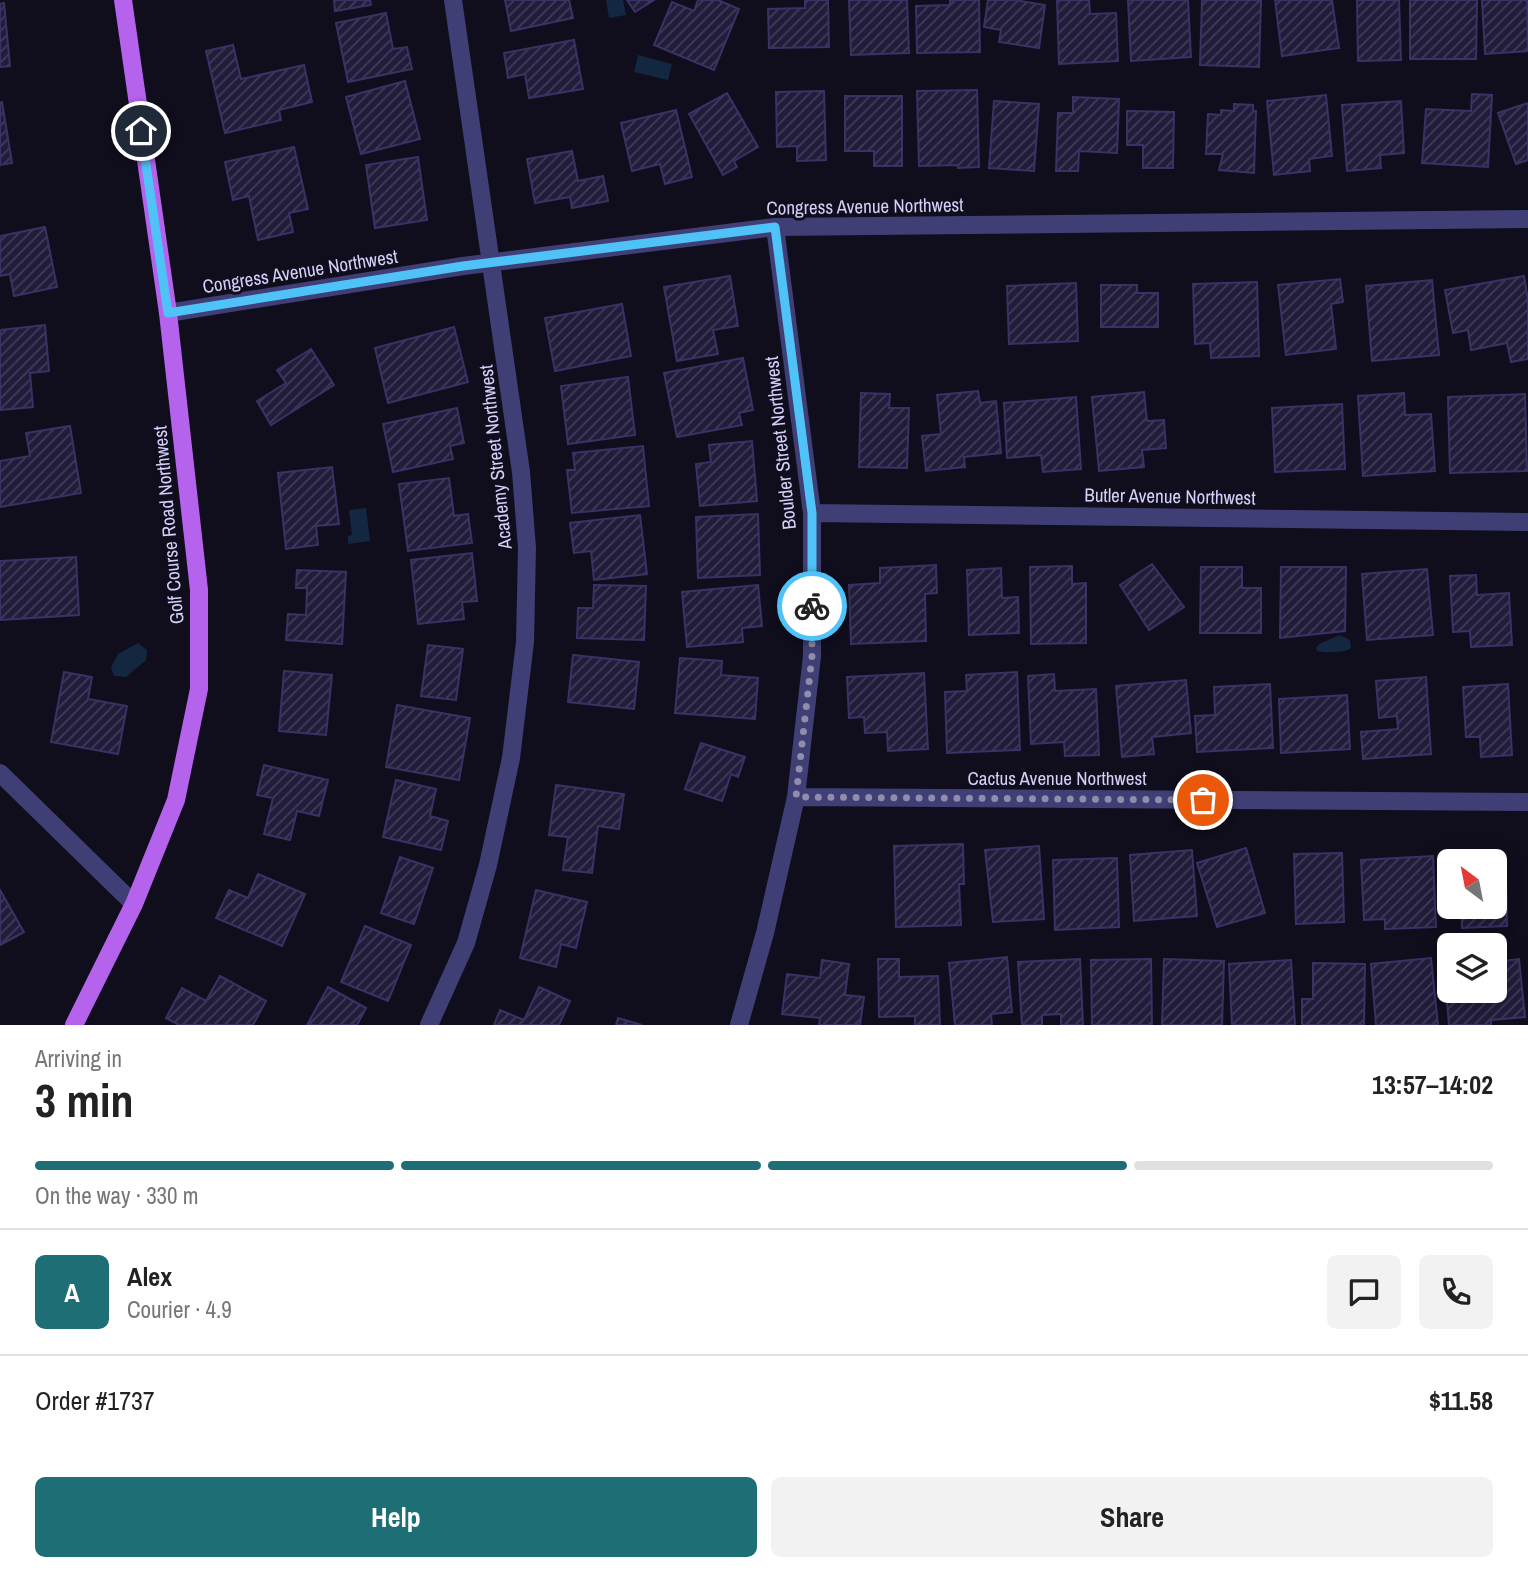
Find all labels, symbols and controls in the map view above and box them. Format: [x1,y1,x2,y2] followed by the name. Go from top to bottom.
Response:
[111,101,171,161] pin
[122,112,160,150] icon: home
[766,191,964,221] street label: Congress Avenue Northwest
[201,243,400,299] street label: Congress Avenue Northwest
[758,354,802,531] street label: Boulder Street Northwest
[472,363,518,552] street label: Academy Street Northwest
[146,424,190,625] street label: Golf Course Road Northwest
[1084,482,1256,511] street label: Butler Avenue Northwest
[777,571,847,641] courier
[793,587,831,625] icon: bike
[968,765,1147,791] street label: Cactus Avenue Northwest
[1173,770,1233,830] pin
[1184,781,1222,819] icon: bag
[1437,849,1507,919] north arrow
[1437,849,1507,1003] map controls
[1437,933,1507,1003] button: layers
[35,1043,122,1074] text: Arriving in
[1372,1067,1493,1102] text: 13:57–14:02
[35,1069,134,1131] text: 3 min
[35,1180,199,1211] text: On the way · 330 m
[1327,1255,1401,1329] button: chat
[1419,1255,1493,1329] button: phone
[127,1259,172,1294] text: Alex
[64,1275,80,1310] text: A
[127,1294,232,1325] text: Courier · 4.9
[35,1383,155,1418] text: Order #1737
[1429,1383,1493,1418] text: $11.58
[35,1477,757,1557] button: Help
[771,1477,1493,1557] button: Share

